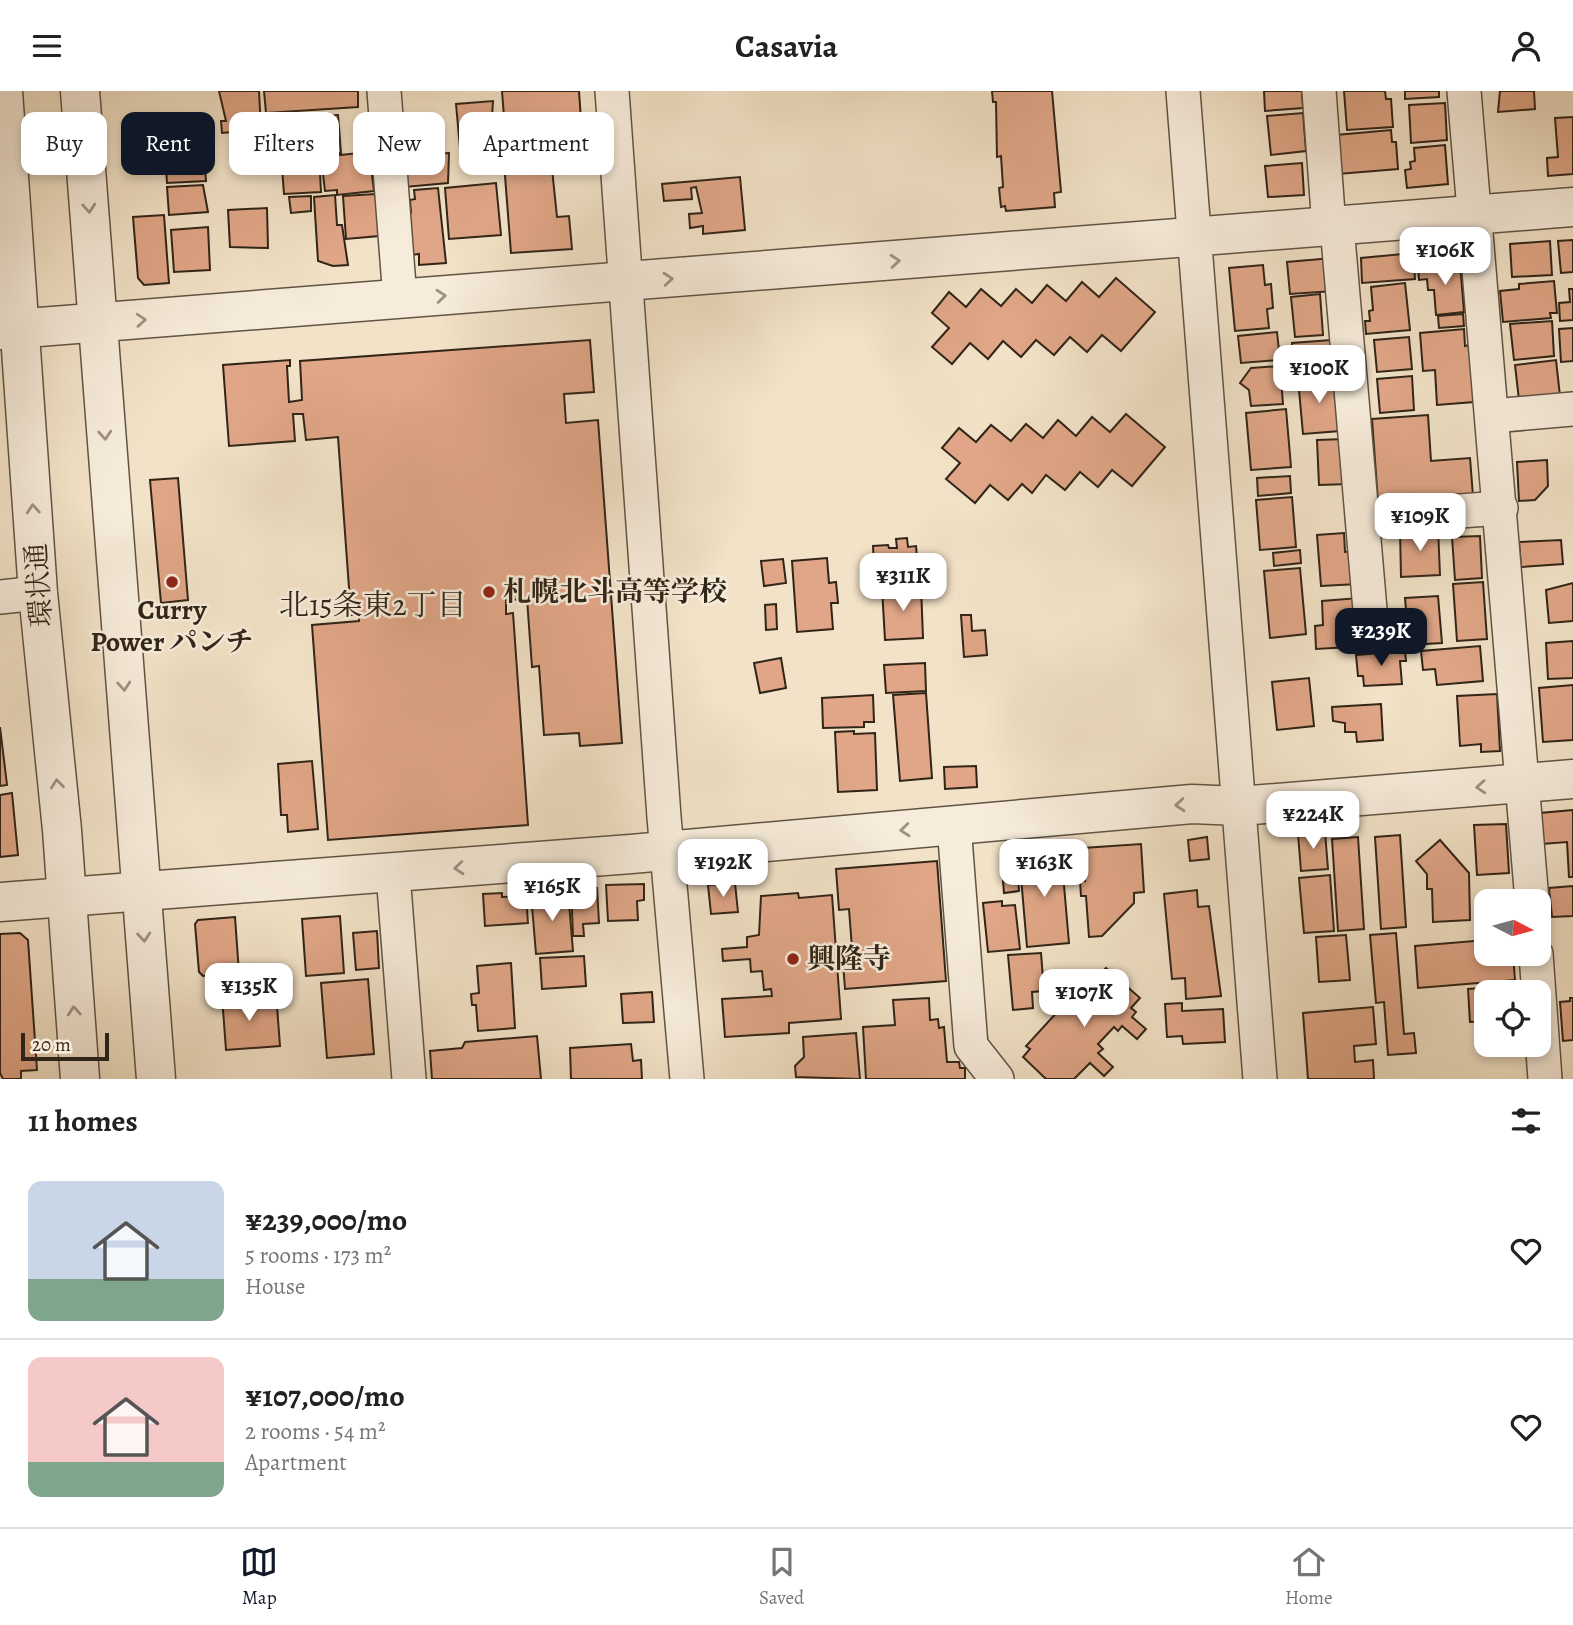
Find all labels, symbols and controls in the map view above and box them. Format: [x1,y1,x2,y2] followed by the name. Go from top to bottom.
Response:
[735,24,838,68] text: Casavia
[28,27,66,65] icon: menu
[1507,27,1545,65] icon: person
[21,112,107,175] chip: Buy
[121,112,215,175] chip: Rent
[229,112,339,175] chip: Filters
[353,112,445,175] chip: New
[459,112,614,175] chip: Apartment
[81,203,96,214] one-way arrow
[1396,227,1494,287] pin: ¥106K
[1416,234,1474,265] text: ¥106K
[890,254,901,269] one-way arrow
[663,272,674,287] one-way arrow
[436,289,447,304] one-way arrow
[136,313,147,328] one-way arrow
[1270,345,1368,405] pin: ¥100K
[1289,352,1349,383] text: ¥100K
[97,430,112,441] one-way arrow
[1371,493,1469,553] pin: ¥109K
[1391,500,1449,531] text: ¥109K
[26,503,41,514] one-way arrow
[17,542,61,628] street label: 環状通
[854,553,952,613] pin: ¥311K
[876,560,930,591] text: ¥311K
[503,573,727,611] place label: 札幌北斗高等学校
[164,574,180,590] marker: Curry Power パンチ
[481,584,497,600] marker: 札幌北斗高等学校
[279,585,467,625] district label: 北15条東2丁目
[91,591,253,661] place label: Curry Power パンチ
[1332,609,1430,668] pin: ¥239K
[1351,615,1411,646] text: ¥239K
[116,681,131,692] one-way arrow
[50,778,65,790] one-way arrow
[1475,779,1486,794] one-way arrow
[1264,791,1362,851] pin: ¥224K
[1175,797,1186,812] one-way arrow
[1282,798,1344,829] text: ¥224K
[899,822,910,837] one-way arrow
[674,839,772,899] pin: ¥192K
[995,839,1093,899] pin: ¥163K
[694,846,752,877] text: ¥192K
[1015,846,1073,877] text: ¥163K
[453,860,464,875] one-way arrow
[503,863,601,923] pin: ¥165K
[523,870,581,901] text: ¥165K
[1474,889,1550,966] north arrow
[1474,889,1551,1057] map controls
[137,931,152,943] one-way arrow
[807,940,891,978] place label: 興隆寺
[785,951,801,967] marker: 興隆寺
[200,963,298,1023] pin: ¥135K
[1035,969,1133,1029] pin: ¥107K
[221,970,277,1001] text: ¥135K
[1055,976,1113,1007] text: ¥107K
[1474,980,1551,1057] button: locate
[67,1005,82,1016] one-way arrow
[21,1030,108,1062] scale bar
[32,1032,71,1058] text: 20 m
[28,1101,138,1141] text: 11 homes
[1507,1102,1545,1140] icon: filters
[245,1200,407,1240] text: ¥239,000/mo
[84,1209,168,1293] icon: home
[1507,1232,1545,1270] icon: heart
[245,1240,391,1271] text: 5 rooms · 173 m²
[245,1271,305,1302] text: House
[245,1376,405,1416] text: ¥107,000/mo
[84,1385,168,1469] icon: home
[1507,1408,1545,1446] icon: heart
[245,1416,386,1447] text: 2 rooms · 54 m²
[245,1447,347,1478] text: Apartment
[240,1543,278,1611] tab: Map
[759,1543,804,1611] tab: Saved
[1285,1543,1333,1611] tab: Home

